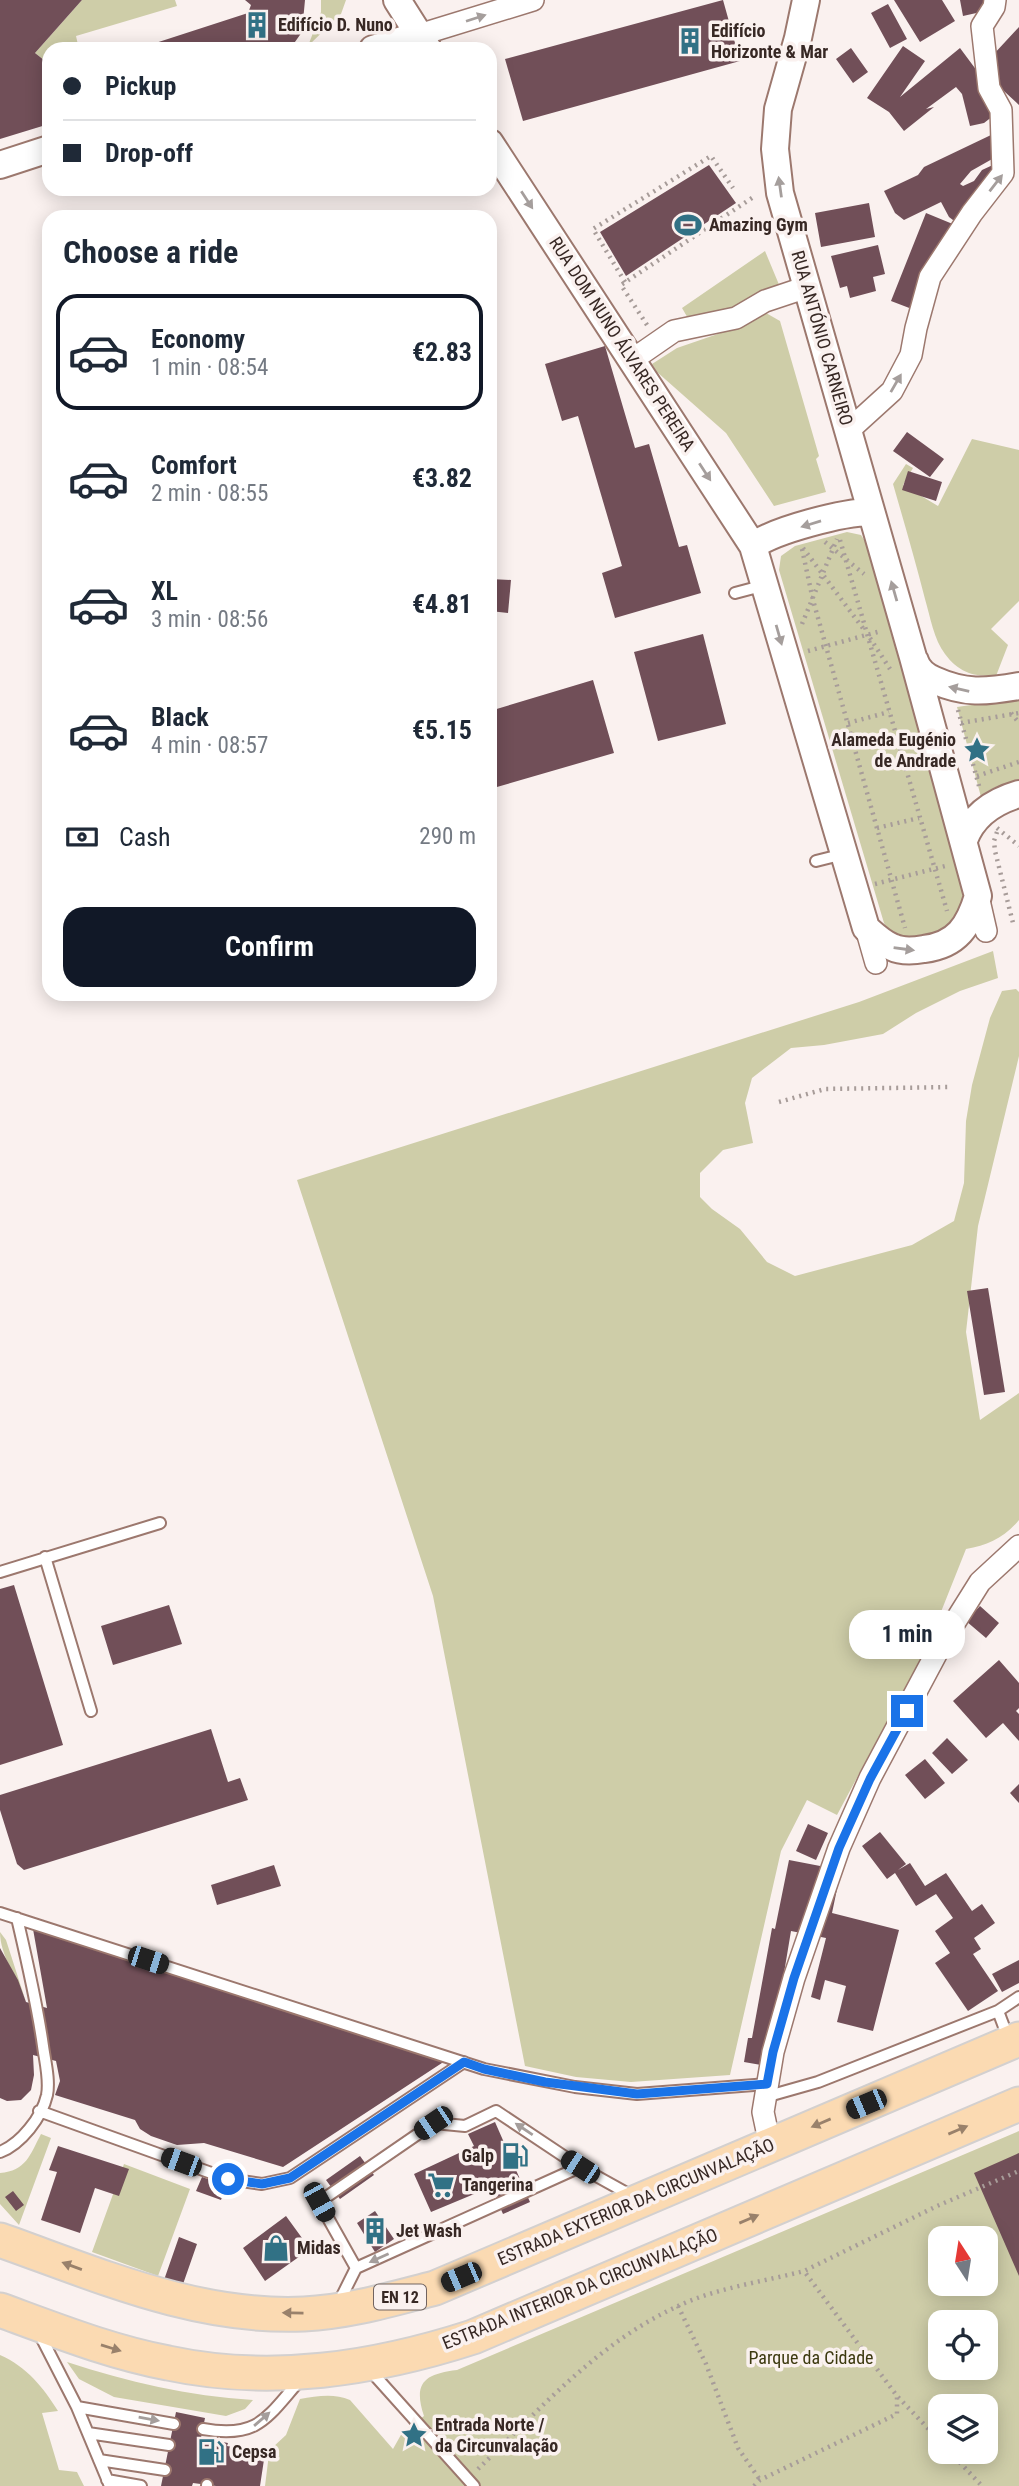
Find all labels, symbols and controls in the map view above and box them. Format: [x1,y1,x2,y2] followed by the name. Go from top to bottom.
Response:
[242,10,272,40] building icon: Edifício D. Nuno
[466,12,487,23] one-way arrow
[278,14,393,35] place label: Edifício D. Nuno
[711,20,828,62] place label: Edifício Horizonte & Mar
[675,26,705,56] building icon: Edifício Horizonte & Mar
[105,71,176,101] text: Pickup
[105,138,193,168] text: Drop-off
[988,174,1003,192] one-way arrow
[774,175,785,197] one-way arrow
[521,190,534,210] one-way arrow
[673,210,703,240] sports icon: Amazing Gym
[709,214,808,235] place label: Amazing Gym
[63,233,238,271] text: Choose a ride
[545,233,700,455] street label: RUA DOM NUNO ÁLVARES PEREIRA
[787,248,858,428] street label: RUA ANTÓNIO CARNEIRO
[67,321,130,384] icon: car
[151,324,245,354] text: Economy
[412,337,472,367] text: €2.83
[151,354,268,381] text: 1 min · 08:54
[890,373,902,392] one-way arrow
[67,447,130,510] icon: car
[151,450,237,480] text: Comfort
[412,463,472,493] text: €3.82
[699,463,712,482] one-way arrow
[151,480,268,507] text: 2 min · 08:55
[800,520,821,530] one-way arrow
[67,573,130,636] icon: car
[151,576,178,606] text: XL
[889,580,899,601] one-way arrow
[412,589,472,619] text: €4.81
[151,606,268,633] text: 3 min · 08:56
[775,625,785,646] one-way arrow
[948,683,970,694] one-way arrow
[67,699,130,762] icon: car
[151,702,209,732] text: Black
[412,715,472,745] text: €5.15
[831,729,956,771] place label: Alameda Eugénio de Andrade
[151,732,268,759] text: 4 min · 08:57
[962,735,992,765] place icon: Alameda Eugénio de Andrade
[63,818,101,856] icon: cash
[119,822,171,852] text: Cash
[419,823,476,850] text: 290 m
[63,907,476,987] button: Confirm
[893,943,915,954] one-way arrow
[849,1610,965,1658] callout: 1 min
[881,1621,933,1648] text: 1 min
[891,1695,923,1727] route end
[125,1944,172,1976] car
[843,2086,890,2122] car
[410,2103,457,2143] car
[811,2117,831,2129] one-way arrow
[514,2123,533,2136] one-way arrow
[948,2124,968,2136] one-way arrow
[494,2134,777,2270] street label: ESTRADA EXTERIOR DA CIRCUNVALAÇÃO
[500,2141,530,2171] fuel station icon: Galp
[158,2145,205,2179] car
[462,2145,494,2166] place label: Galp
[557,2147,604,2187] car
[212,2163,244,2195] route start
[426,2170,456,2200] supermarket icon: Tangerina
[462,2174,533,2195] place label: Tangerina
[300,2179,339,2225] car
[738,2214,759,2225] one-way arrow
[360,2216,390,2246] building icon: Jet Wash
[396,2220,462,2241] place label: Jet Wash
[439,2224,720,2354] street label: ESTRADA INTERIOR DA CIRCUNVALAÇÃO
[928,2226,998,2296] north arrow
[928,2226,998,2464] map controls
[261,2233,291,2263] shop icon: Midas
[297,2237,341,2258] place label: Midas
[369,2252,389,2264] one-way arrow
[438,2259,485,2295] car
[62,2260,83,2271] one-way arrow
[374,2284,426,2310] road number: EN 12
[282,2308,304,2319] one-way arrow
[928,2310,998,2380] button: locate
[101,2344,122,2354] one-way arrow
[748,2347,874,2368] park label: Parque da Cidade
[928,2394,998,2464] button: layers
[254,2412,271,2427] one-way arrow
[138,2414,160,2425] one-way arrow
[435,2414,558,2456] place label: Entrada Norte / da Circunvalação
[399,2420,429,2450] place icon: Entrada Norte / da Circunvalação
[196,2437,226,2467] fuel station icon: Cepsa
[232,2441,276,2462] place label: Cepsa

